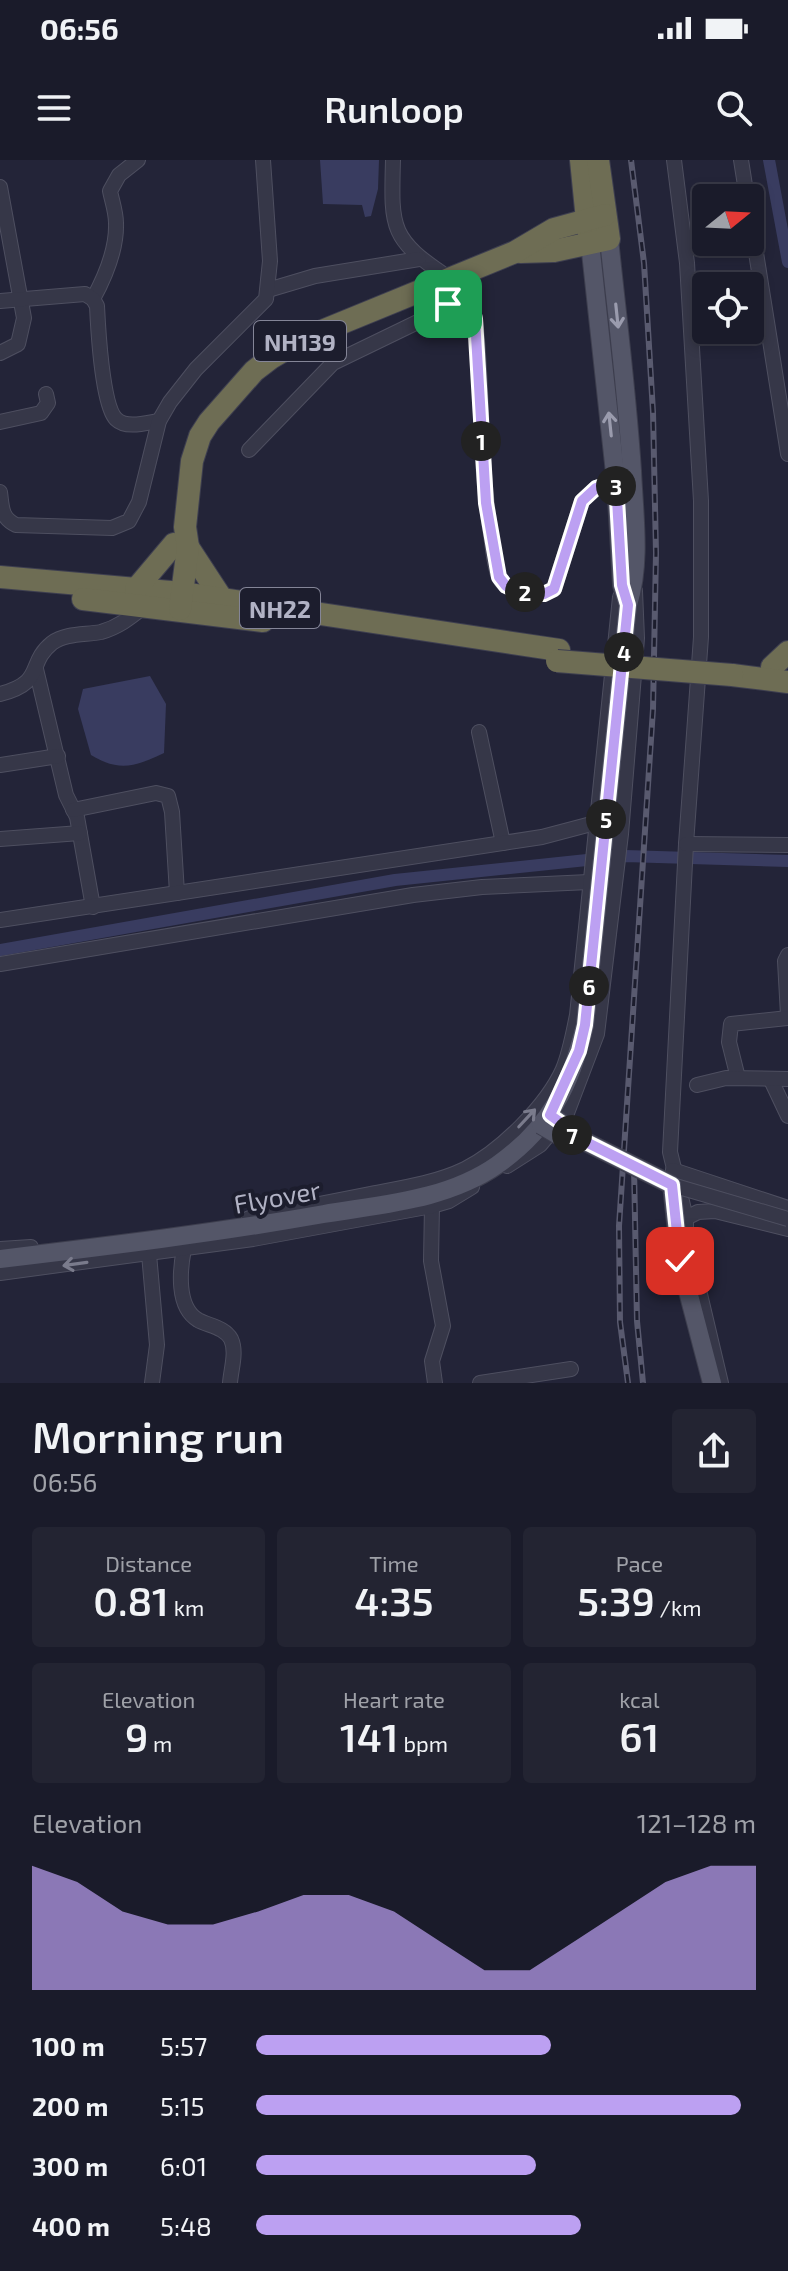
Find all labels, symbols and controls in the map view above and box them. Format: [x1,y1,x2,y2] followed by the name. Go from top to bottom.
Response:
[40,10,119,46] text: 06:56
[32,86,76,130] icon: menu
[712,86,756,130] icon: search
[324,87,464,130] text: Runloop
[692,184,764,256] north arrow
[692,184,764,344] map controls
[414,270,482,338] pin
[692,272,764,344] button: locate
[426,282,470,326] icon: arrive
[610,302,625,329] one-way arrow
[254,321,346,361] road number: NH139
[602,411,617,437] one-way arrow
[461,421,501,461] pin: 1
[476,428,486,454] text: 1
[596,466,636,506] pin: 3
[610,473,622,499] text: 3
[505,572,545,612] pin: 2
[519,579,531,605] text: 2
[240,588,320,628] road number: NH22
[604,632,644,672] pin: 4
[617,639,631,665] text: 4
[586,799,626,839] pin: 5
[600,806,612,832] text: 5
[569,966,609,1006] pin: 6
[583,973,595,999] text: 6
[517,1108,536,1128] one-way arrow
[552,1115,592,1155] pin: 7
[566,1122,578,1148] text: 7
[231,1173,323,1219] street label: Flyover
[646,1227,714,1295] pin
[658,1239,702,1283] icon: check
[63,1257,88,1272] one-way arrow
[32,1409,284,1462] text: Morning run
[672,1409,756,1493] button: share
[32,1466,98,1497] text: 06:56
[105,1550,192,1576] text: Distance
[369,1550,419,1576] text: Time
[616,1550,663,1576] text: Pace
[93,1576,169,1624] text: 0.81
[354,1576,434,1624] text: 4:35
[577,1576,655,1624] text: 5:39
[169,1594,204,1620] text: km
[655,1594,701,1620] text: /km
[102,1686,195,1712] text: Elevation
[343,1686,445,1712] text: Heart rate
[619,1686,659,1712] text: kcal
[125,1712,148,1760] text: 9
[340,1712,399,1760] text: 141
[619,1712,659,1760] text: 61
[148,1730,172,1756] text: m
[399,1730,448,1756] text: bpm
[32,1807,142,1838] text: Elevation
[637,1807,756,1838] text: 121–128 m
[32,2030,105,2061] text: 100 m
[160,2030,207,2061] text: 5:57
[32,2090,108,2121] text: 200 m
[160,2090,204,2121] text: 5:15
[32,2150,108,2181] text: 300 m
[160,2150,207,2181] text: 6:01
[32,2210,110,2241] text: 400 m
[160,2210,212,2241] text: 5:48

